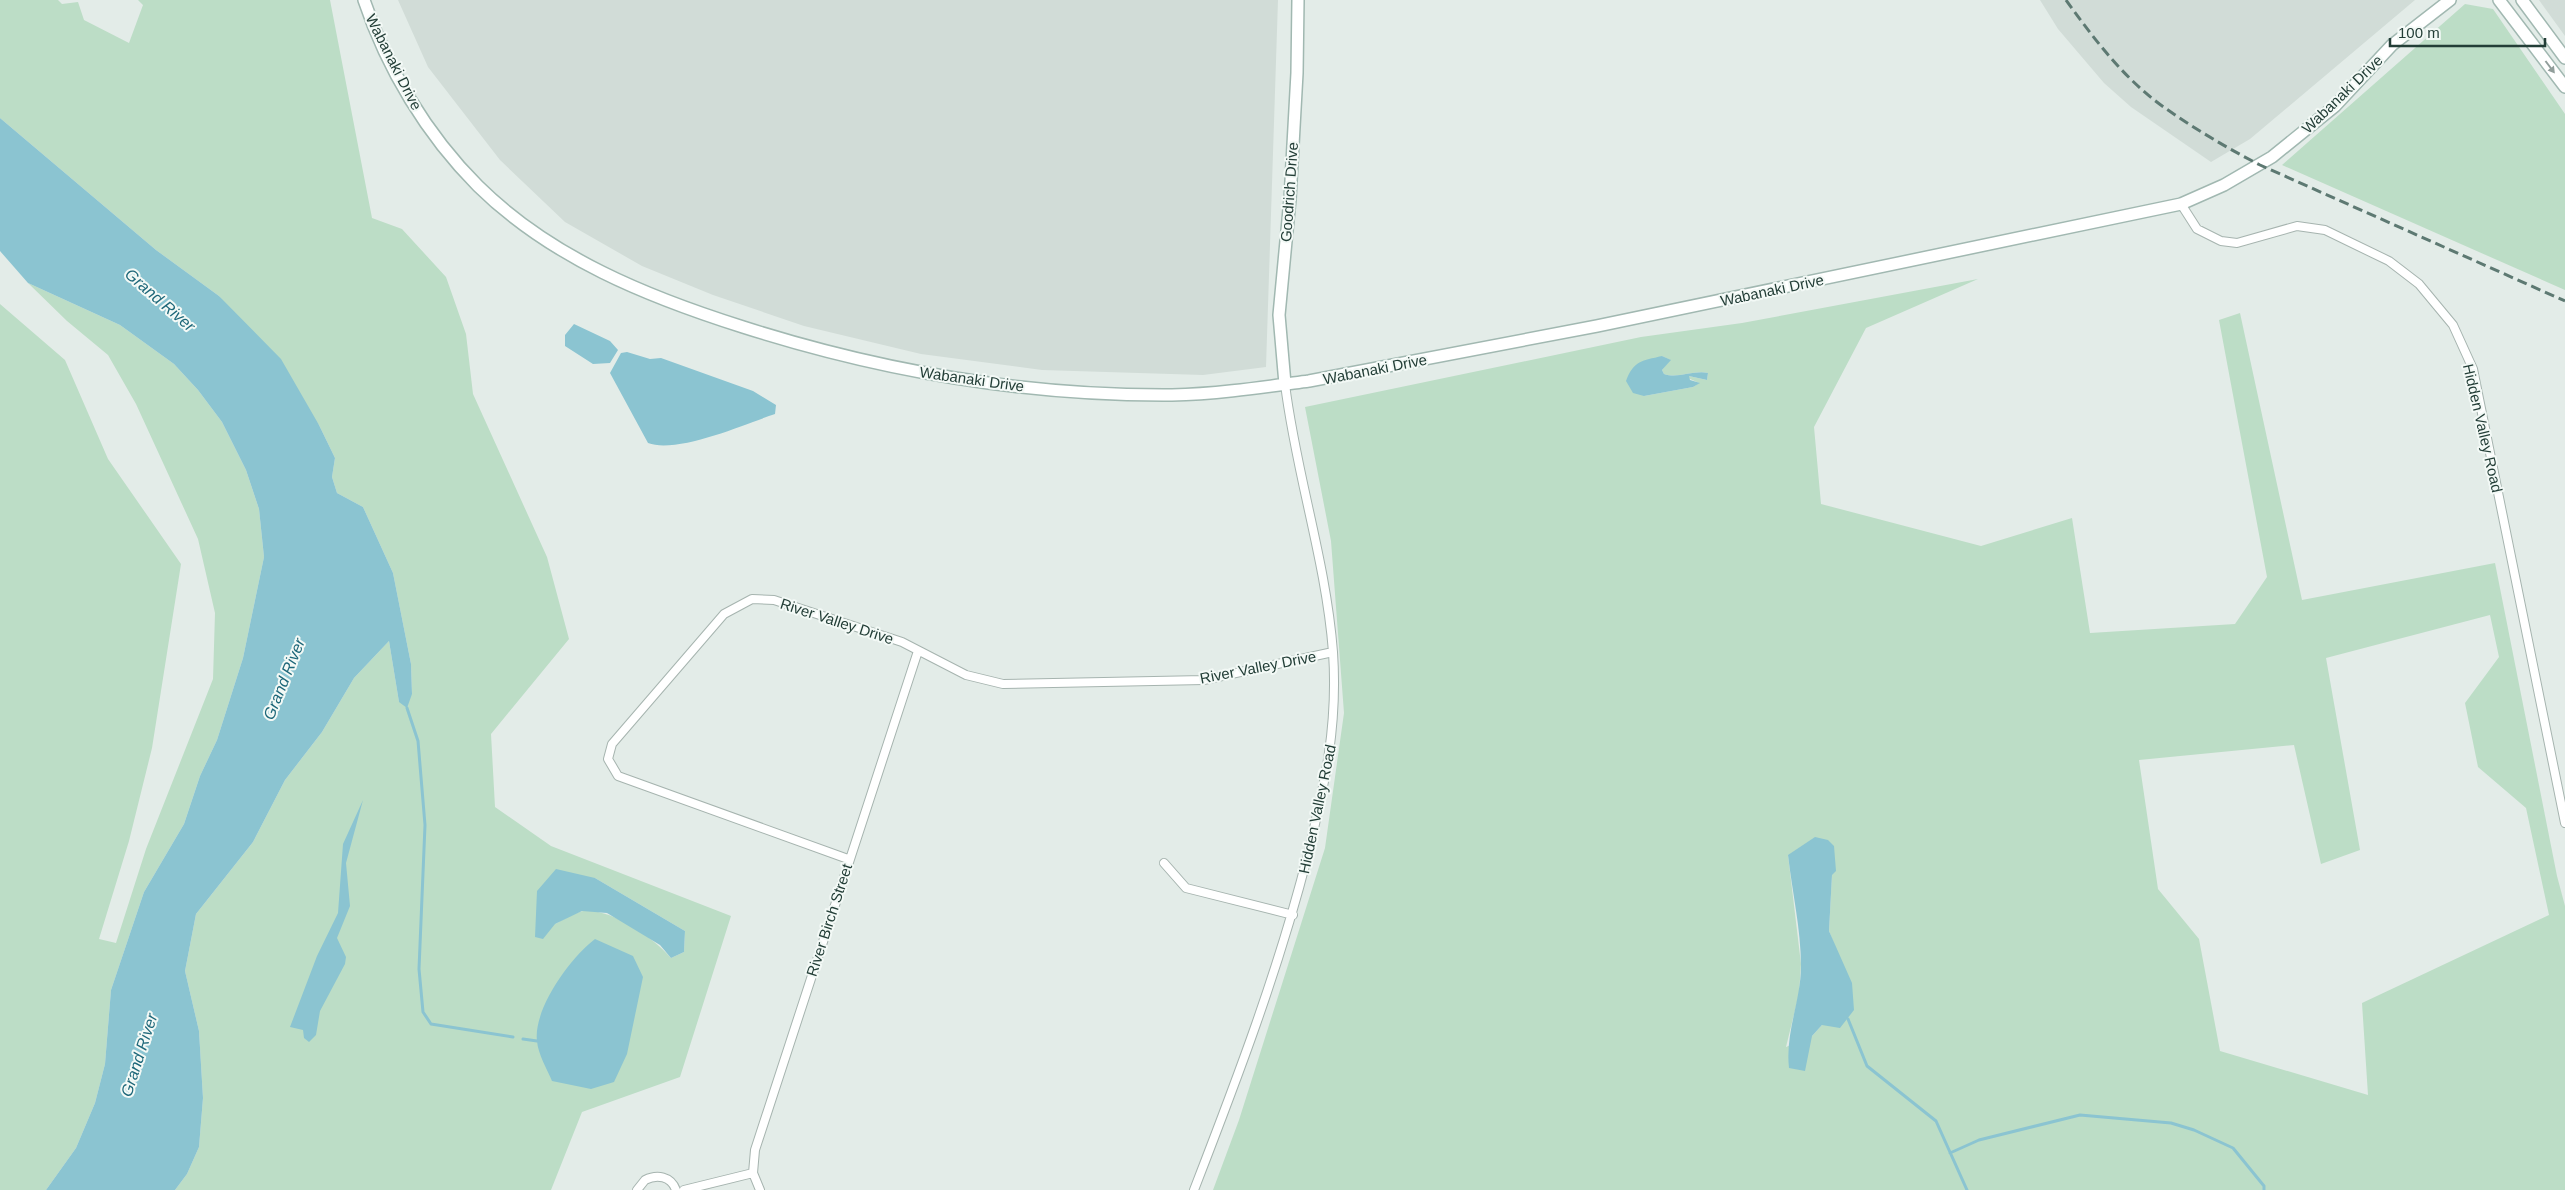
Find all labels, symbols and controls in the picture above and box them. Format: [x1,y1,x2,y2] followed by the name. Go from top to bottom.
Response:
[363,11,425,113] street label: Wabanaki Drive
[2390,15,2545,47] scale bar
[2398,24,2440,41] text: 100 m
[2298,51,2386,137] street label: Wabanaki Drive
[2544,60,2555,73] one-way arrow
[1277,142,1301,242] street label: Goodrich Drive
[122,265,199,335] water label: Grand River
[1719,271,1825,309] street label: Wabanaki Drive
[1322,351,1428,387] street label: Wabanaki Drive
[2460,362,2506,494] street label: Hidden Valley Road
[919,363,1025,395] street label: Wabanaki Drive
[778,595,896,647] street label: River Valley Drive
[260,635,308,722] water label: Grand River
[1198,647,1318,687] street label: River Valley Drive
[1295,743,1339,875] street label: Hidden Valley Road
[803,861,855,979] street label: River Birch Street
[118,1011,161,1099] water label: Grand River

